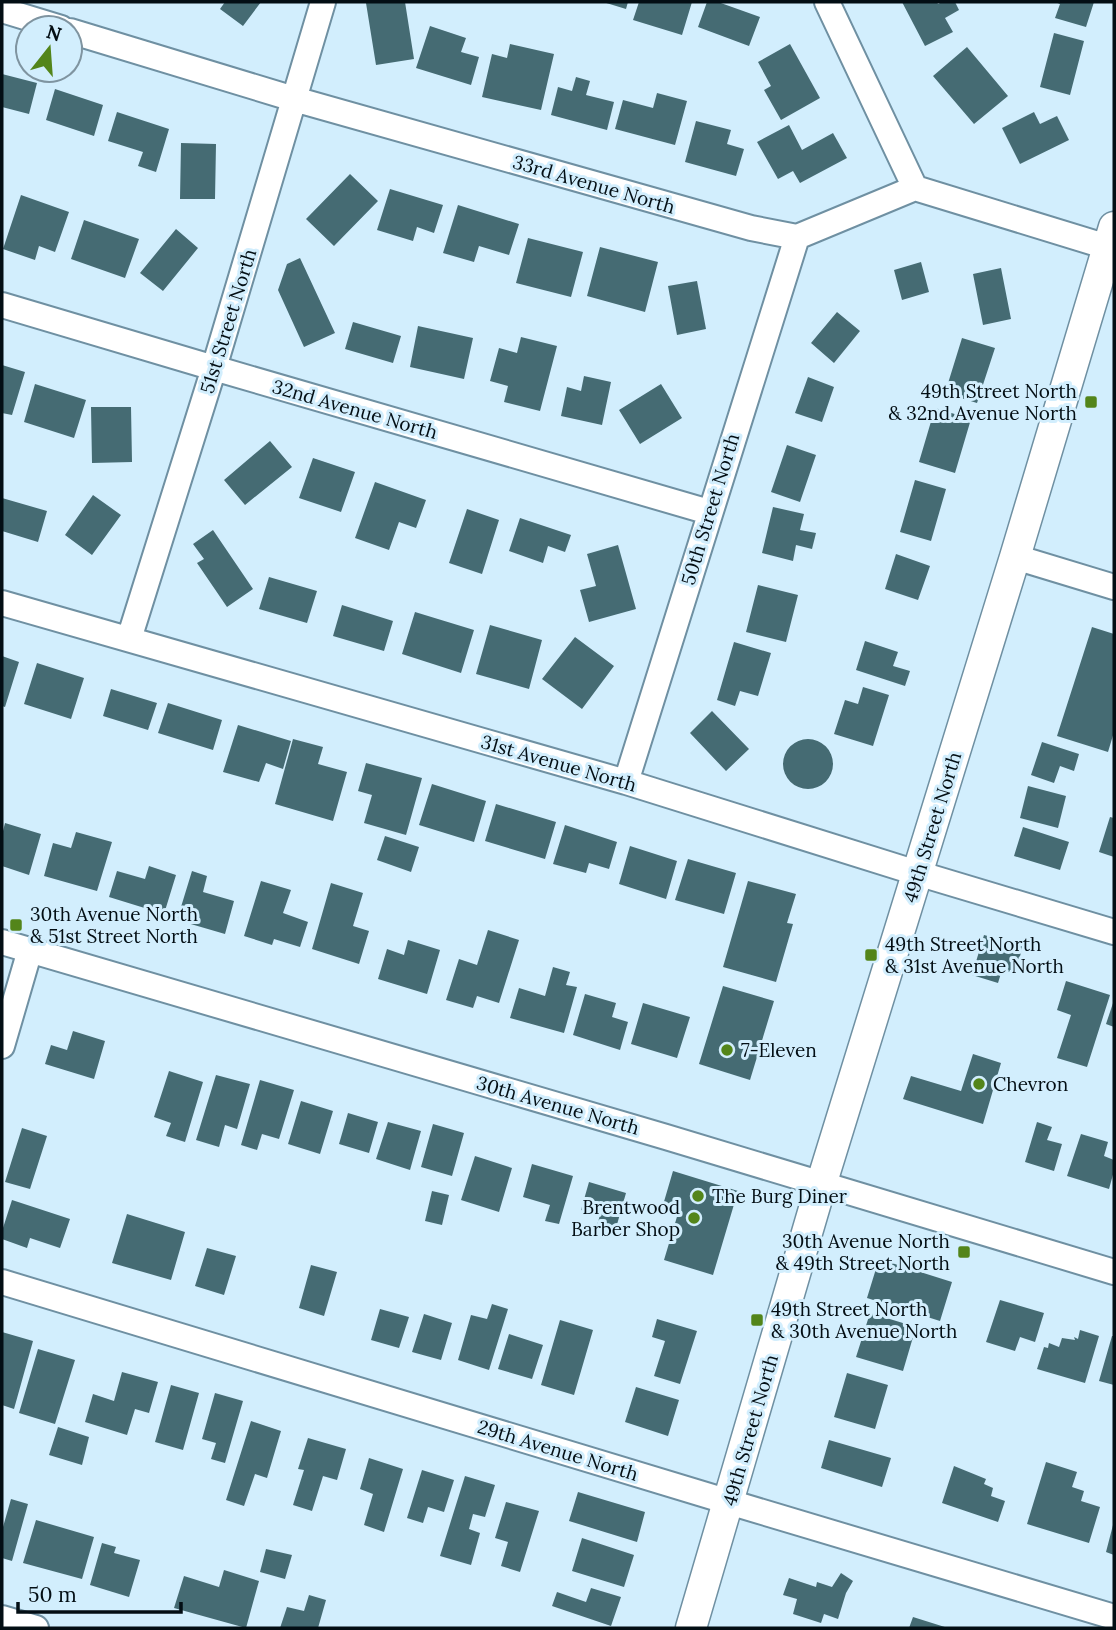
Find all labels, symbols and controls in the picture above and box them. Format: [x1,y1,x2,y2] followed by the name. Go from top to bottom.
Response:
[14,14,84,84] north arrow
[43,19,65,46] text: N
[510,149,678,219] street label: 33rd Avenue North
[195,246,261,396] street label: 51st Street North
[270,374,440,444] street label: 32nd Avenue North
[888,379,1077,425] place label: 49th Street North & 32nd Avenue North
[1083,394,1099,410] marker: 49th Street North & 32nd Avenue North
[676,430,744,588] street label: 50th Street North
[478,729,640,797] street label: 31st Avenue North
[898,749,966,905] street label: 49th Street North
[30,902,198,948] place label: 30th Avenue North & 51st Street North
[8,917,24,933] marker: 30th Avenue North & 51st Street North
[885,932,1064,978] place label: 49th Street North & 31st Avenue North
[863,947,879,963] marker: 49th Street North & 31st Avenue North
[741,1038,817,1062] place label: 7-Eleven
[719,1042,735,1058] marker: 7-Eleven
[474,1070,642,1140] street label: 30th Avenue North
[993,1072,1068,1096] place label: Chevron
[971,1076,987,1092] marker: Chevron
[712,1184,848,1208] place label: The Burg Diner
[690,1188,706,1204] marker: The Burg Diner
[571,1195,680,1241] place label: Brentwood Barber Shop
[686,1210,702,1226] marker: Brentwood Barber Shop
[775,1229,950,1275] place label: 30th Avenue North & 49th Street North
[956,1244,972,1260] marker: 30th Avenue North & 49th Street North
[771,1297,957,1343] place label: 49th Street North & 30th Avenue North
[749,1312,765,1328] marker: 49th Street North & 30th Avenue North
[717,1352,783,1508] street label: 49th Street North
[475,1414,641,1486] street label: 29th Avenue North
[18,1570,180,1614] scale bar
[28,1581,77,1608] text: 50 m

